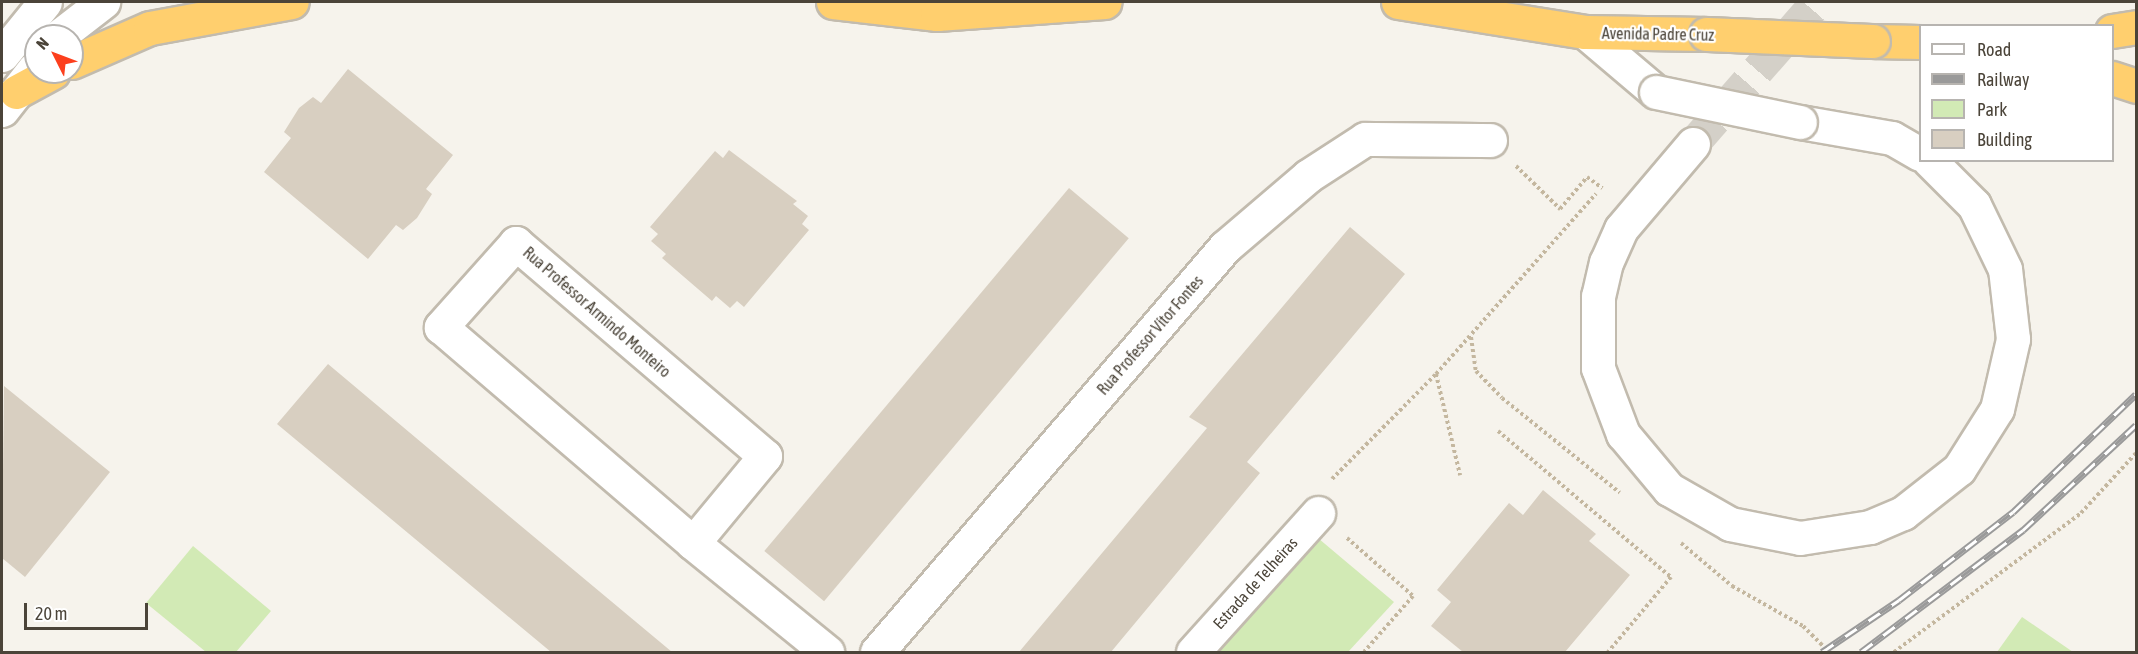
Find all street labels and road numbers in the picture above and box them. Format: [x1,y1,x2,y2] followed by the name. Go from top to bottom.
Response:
[1602,23,1714,45] street label: Avenida Padre Cruz
[519,243,675,381] street label: Rua Professor Armindo Monteiro
[1093,271,1207,399] street label: Rua Professor Vítor Fontes
[1209,533,1301,633] street label: Estrada de Telheiras

